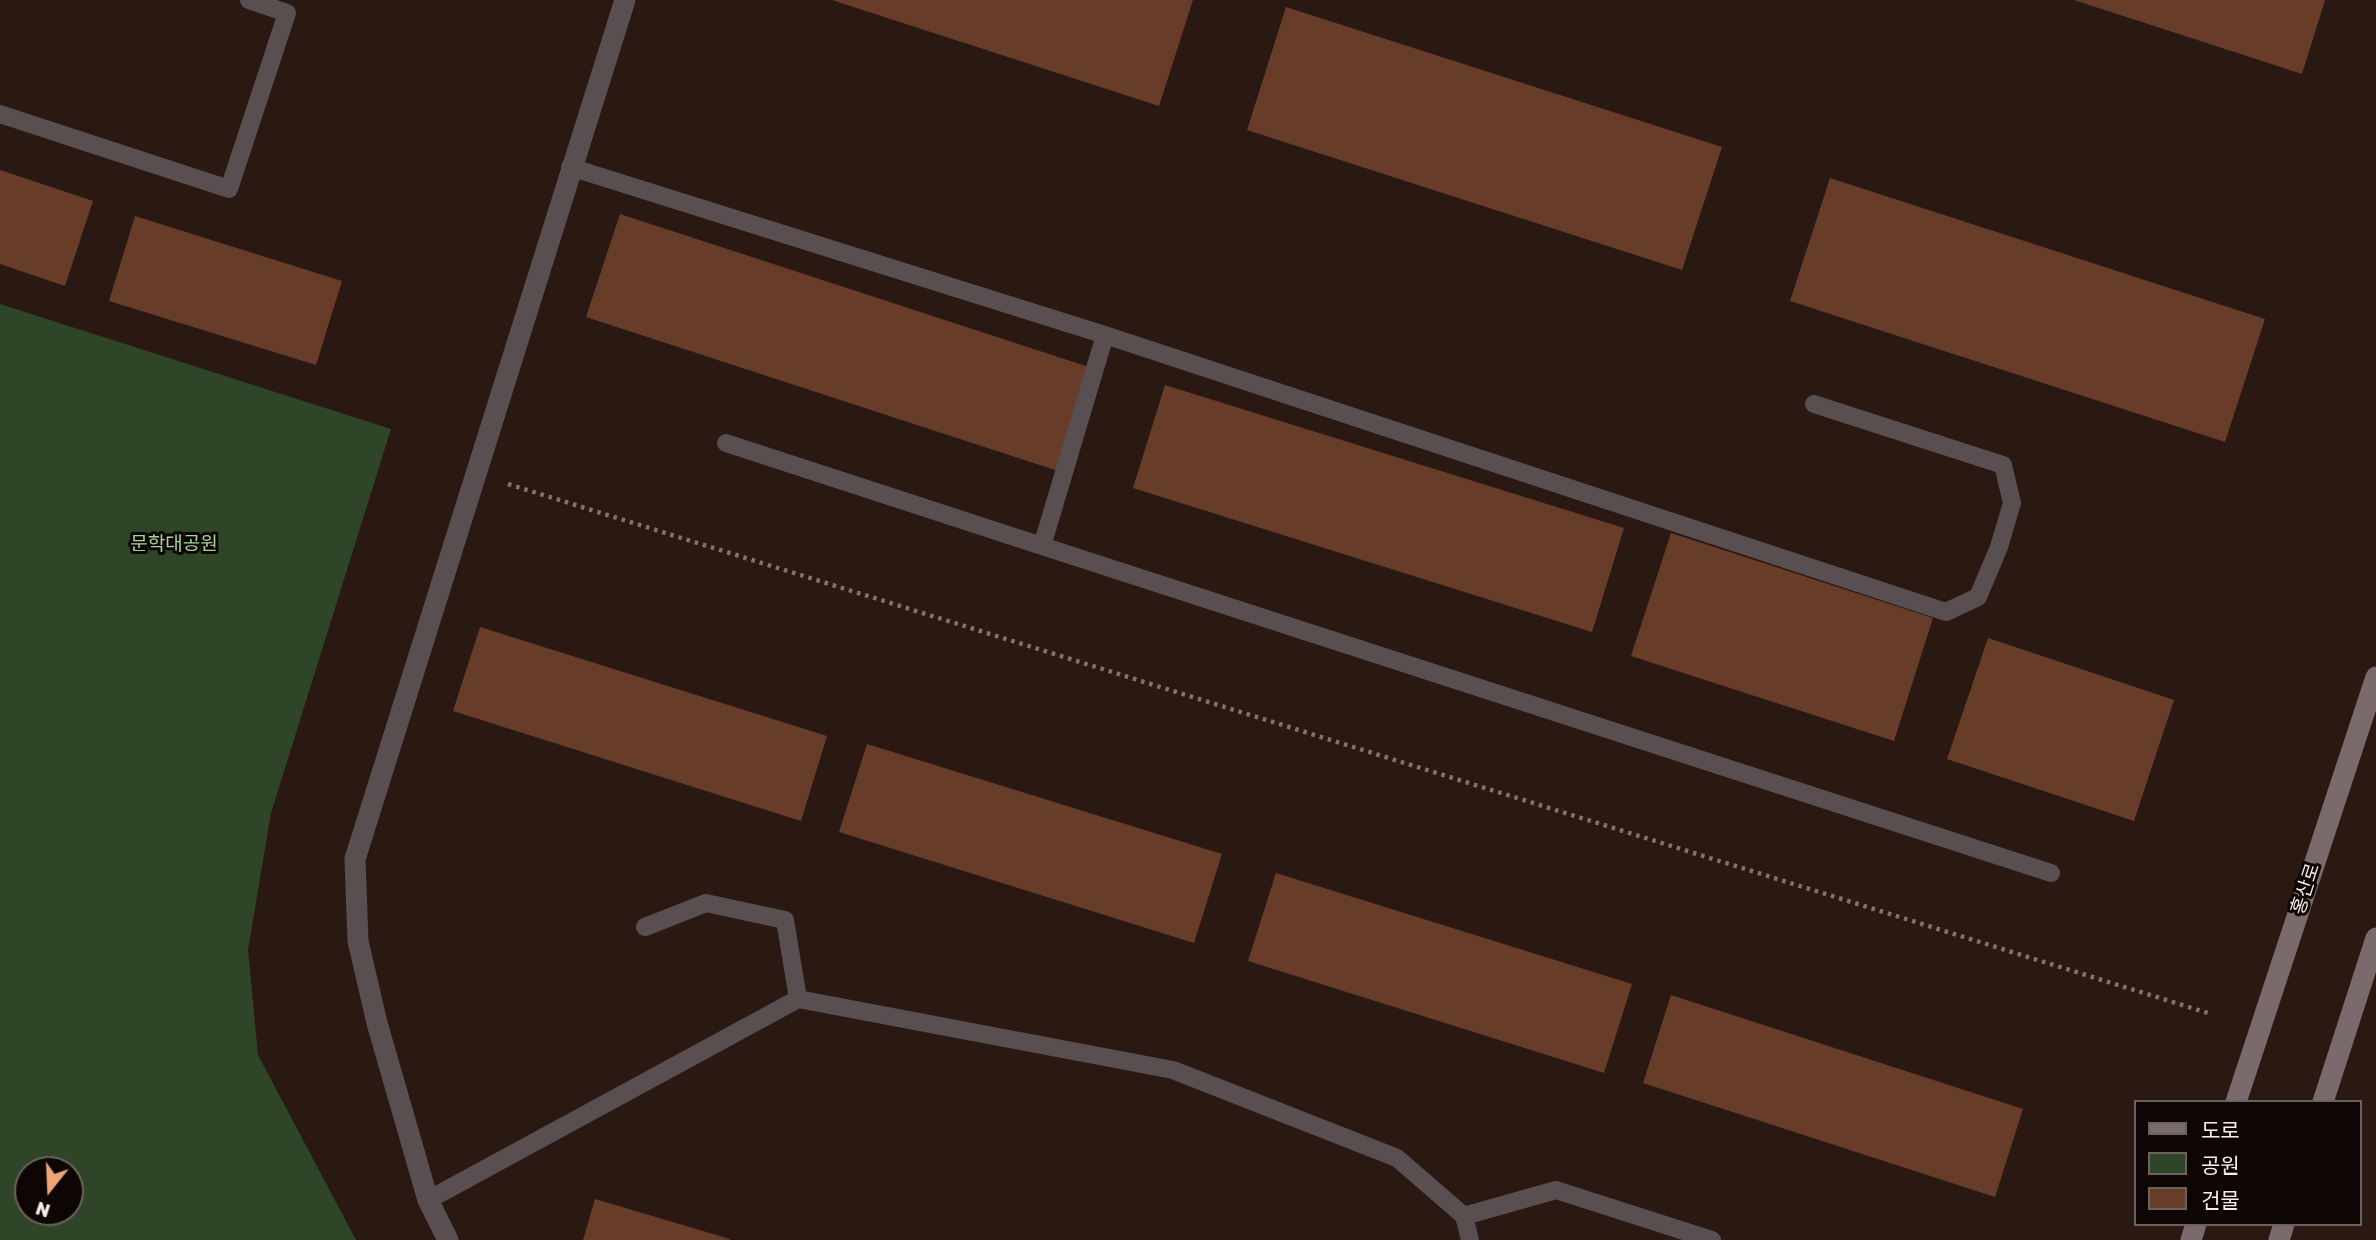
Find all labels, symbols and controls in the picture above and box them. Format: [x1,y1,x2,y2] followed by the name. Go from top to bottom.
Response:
[130,534,218,556] park label: 문학대공원
[2287,861,2325,917] street label: 홍산로
[2134,1100,2362,1226] legend
[2201,1118,2240,1143] text: 도로
[2201,1153,2240,1178] text: 공원
[14,1156,84,1226] north arrow
[2201,1188,2240,1213] text: 건물
[33,1196,53,1223] text: N

